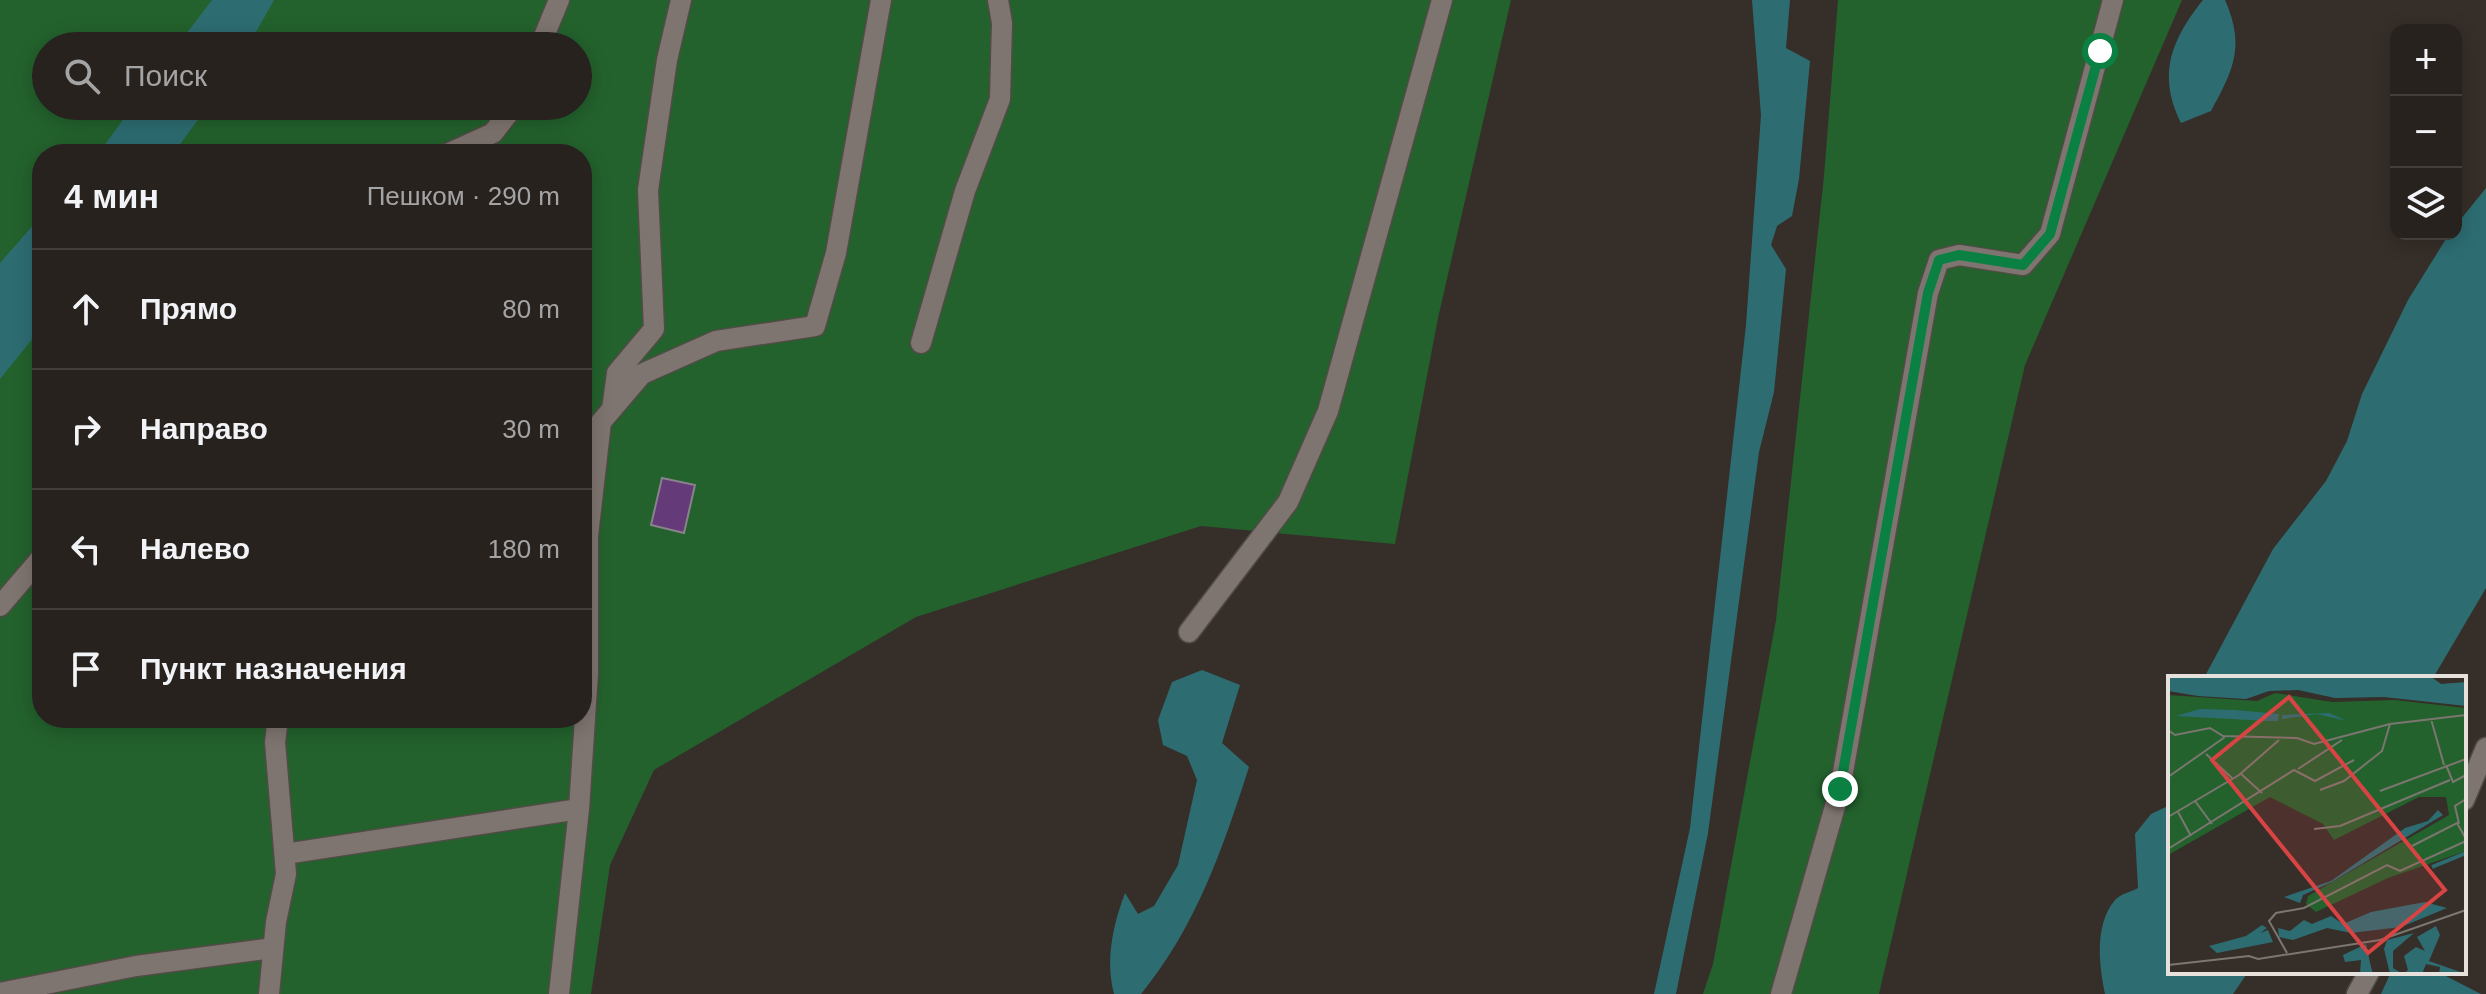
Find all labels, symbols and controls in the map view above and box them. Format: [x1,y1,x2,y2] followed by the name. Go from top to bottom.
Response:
[2390,24,2462,240] map controls
[2390,24,2462,96] button: +
[32,32,592,120] search box
[2082,33,2118,69] route start
[60,54,104,98] icon: search
[124,59,207,92] text: Поиск
[2390,96,2462,168] button: −
[2390,168,2462,240] button: layers
[64,177,159,215] text: 4 мин
[367,181,560,211] text: Пешком · 290 m
[64,287,108,331] icon: ahead
[140,292,237,325] text: Прямо
[502,294,560,324] text: 80 m
[64,407,108,451] icon: right
[140,412,268,445] text: Направо
[502,414,560,444] text: 30 m
[64,527,108,571] icon: left
[140,532,250,565] text: Налево
[488,534,560,564] text: 180 m
[64,647,108,691] icon: arrive
[140,652,407,685] text: Пункт назначения
[2168,676,2466,974] inset map
[1822,771,1858,807] route end

